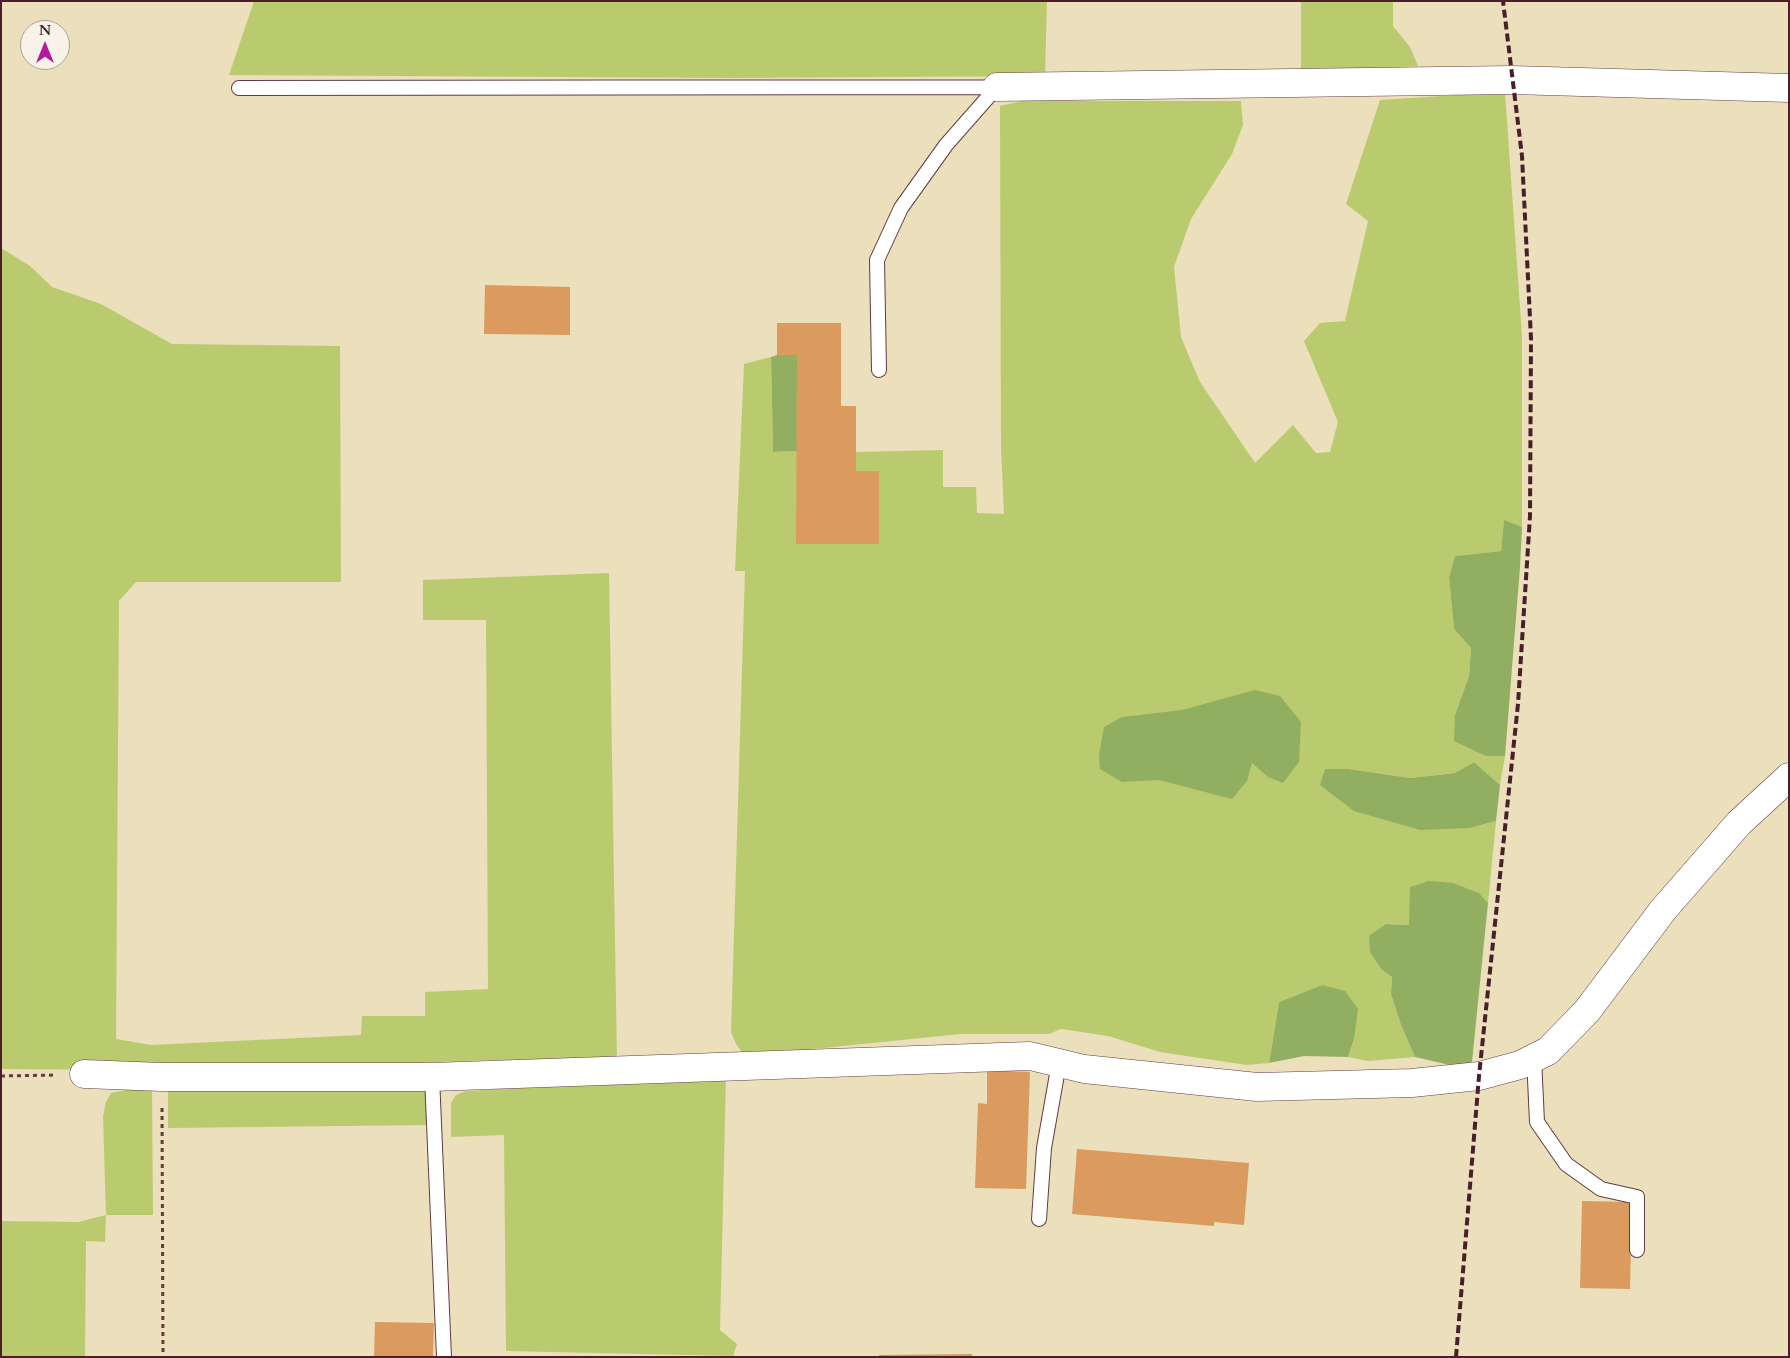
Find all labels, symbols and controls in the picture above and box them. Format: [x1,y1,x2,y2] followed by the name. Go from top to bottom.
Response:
[20,20,70,70] north arrow
[39,21,51,40] text: N

